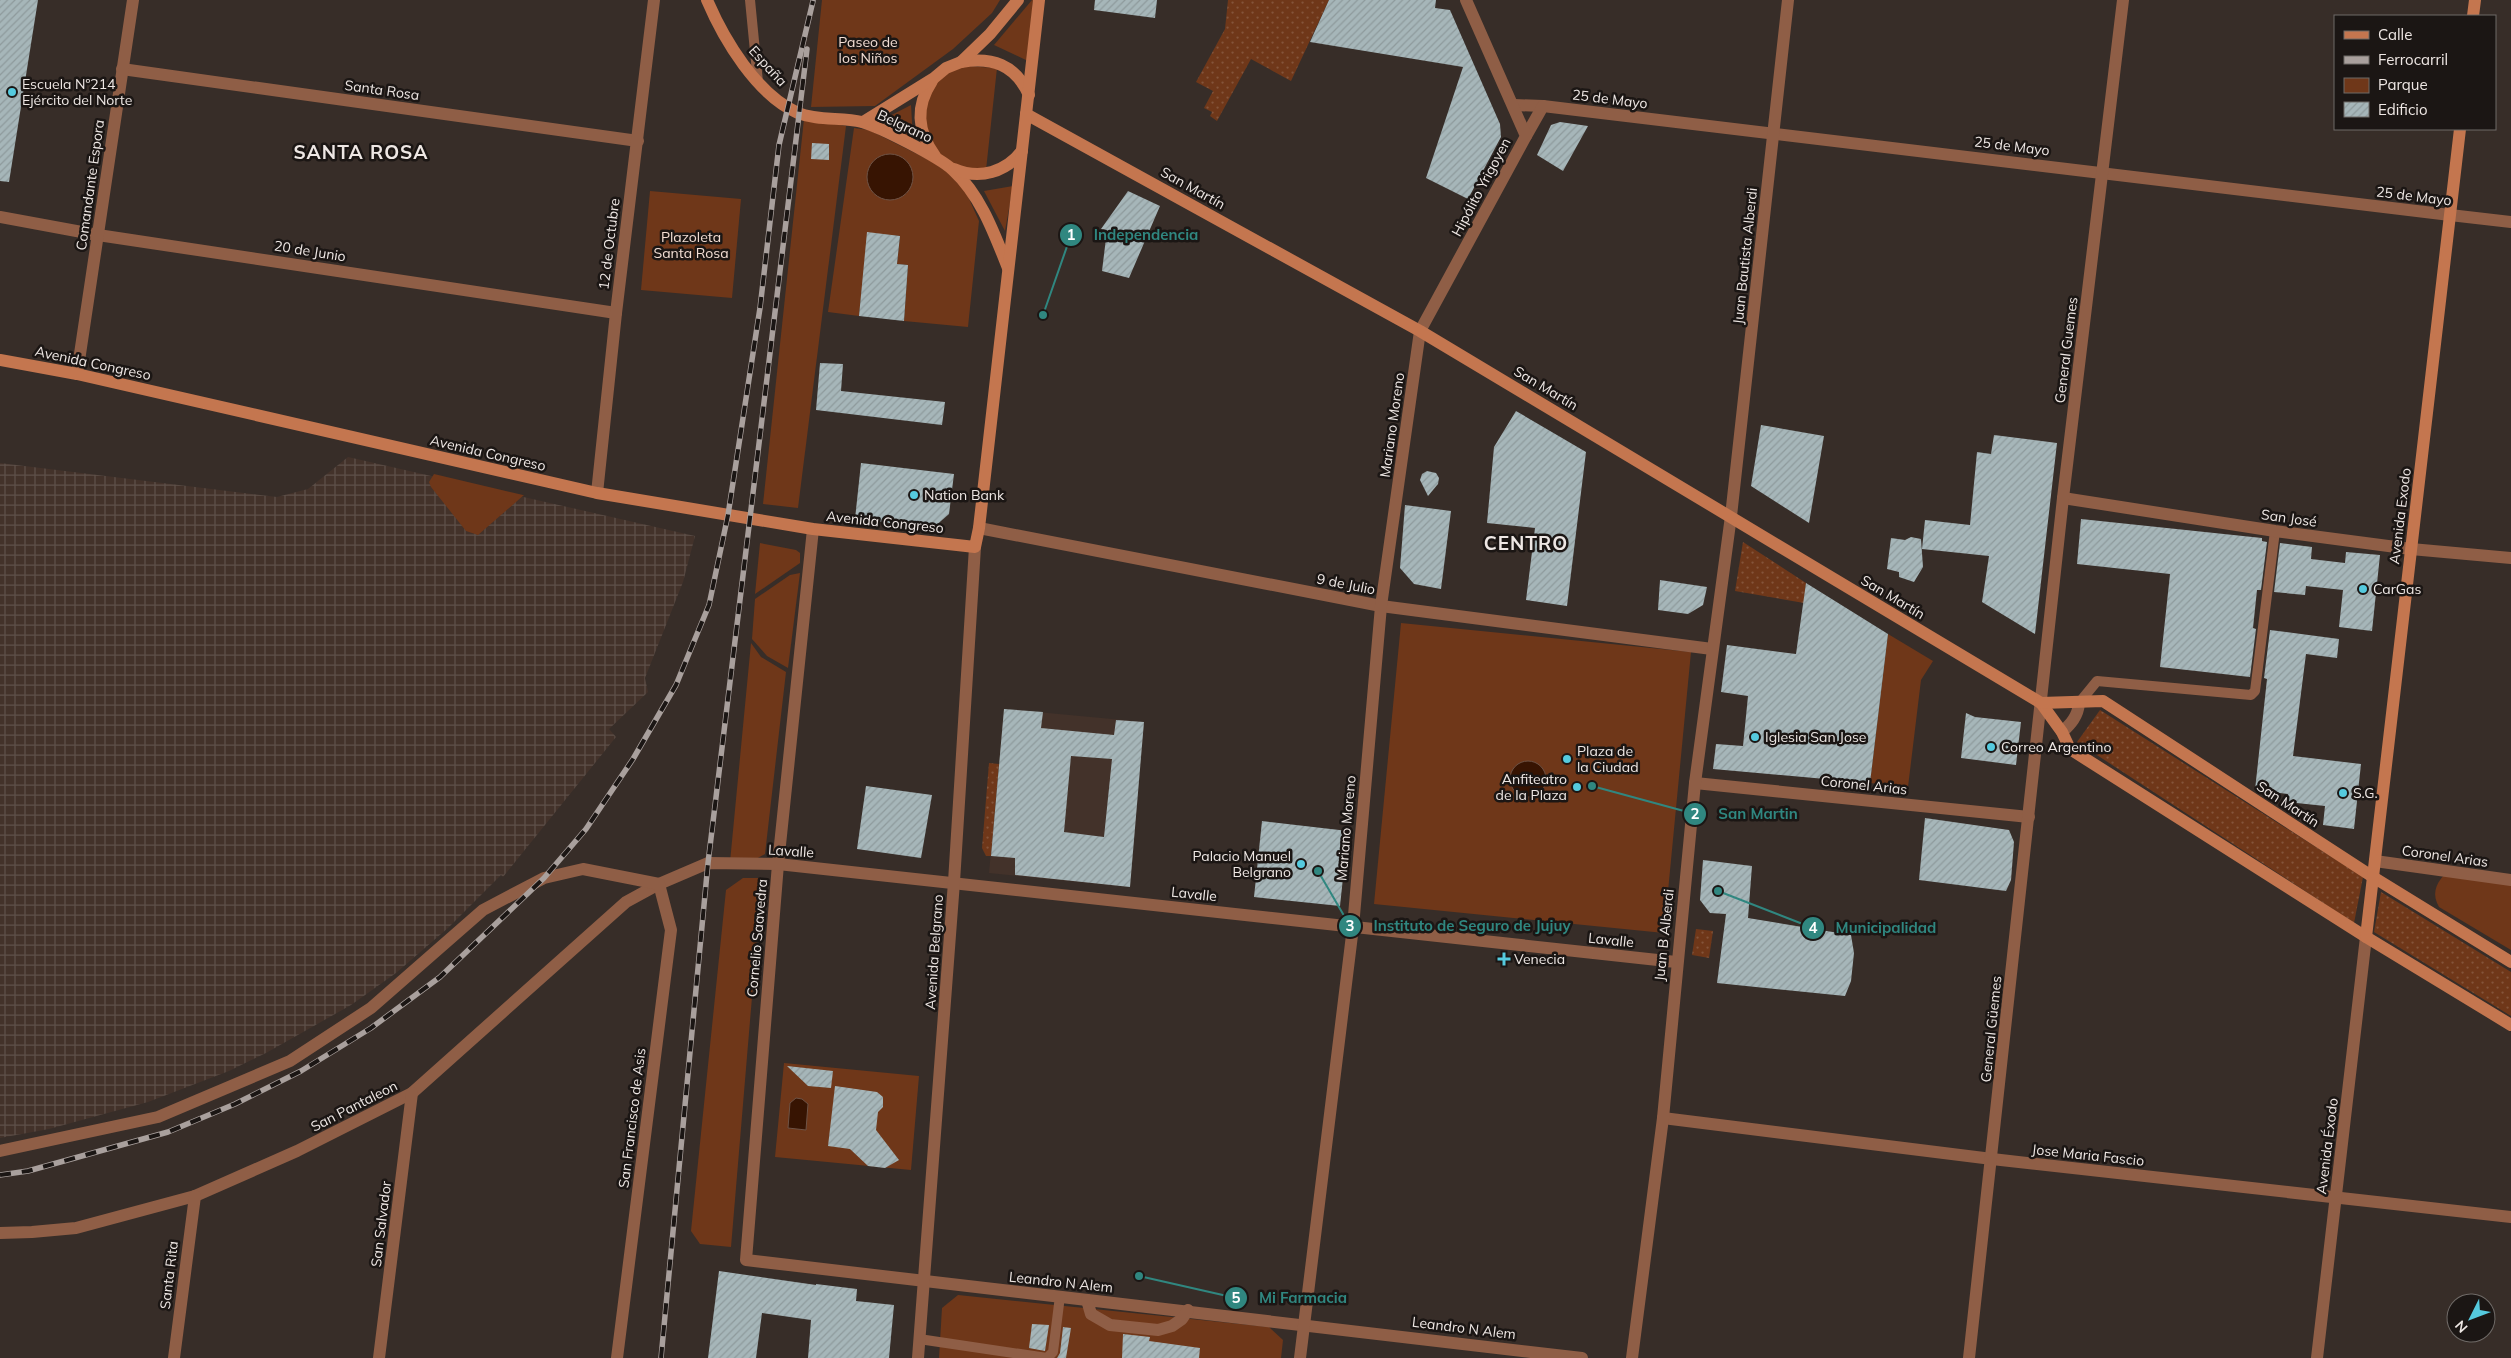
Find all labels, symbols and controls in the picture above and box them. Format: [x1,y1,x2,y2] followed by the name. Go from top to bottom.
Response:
[2334,15,2496,130] legend
[2378,25,2412,44] text: Calle
[838,33,898,67] park label: Paseo de los Niños
[745,42,791,90] street label: España
[2378,50,2448,69] text: Ferrocarril
[22,75,132,109] place label: Escuela Nº214 Ejército del Norte
[2378,75,2428,94] text: Parque
[344,76,420,104] street label: Santa Rosa
[1571,85,1649,113] street label: 25 de Mayo
[6,86,18,98] marker: Escuela Nº214 Ejército del Norte
[2378,100,2428,119] text: Edificio
[875,105,935,147] street label: Belgrano
[72,118,108,252] street label: Comandante Espora
[1973,132,2051,160] street label: 25 de Mayo
[1447,135,1515,239] street label: Hipólito Yrigoyen
[293,140,429,164] district label: SANTA ROSA
[1157,163,1229,213] street label: San Martín
[2375,182,2453,210] street label: 25 de Mayo
[1729,187,1761,325] street label: Juan Bautista Alberdi
[594,197,624,291] street label: 12 de Octubre
[1058,220,1208,250] callout: Independencia
[1066,225,1076,244] text: 1
[1094,225,1198,244] text: Independencia
[653,228,729,262] park label: Plazoleta Santa Rosa
[273,236,347,266] street label: 20 de Junio
[2051,296,2081,404] street label: General Guemes
[33,342,153,384] street label: Avenida Congreso
[1511,362,1581,414] street label: San Martín
[1376,371,1408,479] street label: Mariano Moreno
[428,431,548,475] street label: Avenida Congreso
[2385,467,2415,565] street label: Avenida Exodo
[924,486,1005,504] place label: Nation Bank
[908,489,920,501] marker: Nation Bank
[2260,505,2318,531] street label: San José
[825,507,945,537] street label: Avenida Congreso
[1484,531,1568,555] district label: CENTRO
[1315,570,1377,598] street label: 9 de Julio
[1858,571,1928,623] street label: San Martín
[2373,580,2421,598] place label: CarGas
[2357,583,2369,595] marker: CarGas
[1765,728,1867,746] place label: Iglesia San Jose
[1749,731,1761,743] marker: Iglesia San Jose
[2001,738,2111,756] place label: Correo Argentino
[1985,741,1997,753] marker: Correo Argentino
[1577,742,1639,776] place label: Plaza de la Ciudad
[1561,753,1573,765] marker: Plaza de la Ciudad
[1496,770,1567,804] place label: Anfiteatro de la Plaza
[1820,772,1908,798] street label: Coronel Arias
[1332,774,1360,882] street label: Mariano Moreno
[2253,777,2323,831] street label: San Martín
[1571,781,1583,793] marker: Anfiteatro de la Plaza
[2353,784,2378,802] place label: S.G.
[2337,787,2349,799] marker: S.G.
[1683,799,1807,829] callout: San Martin
[1690,804,1700,823] text: 2
[1718,804,1798,823] text: San Martin
[767,840,815,862] street label: Lavalle
[2401,841,2489,871] street label: Coronel Arias
[1193,847,1291,881] place label: Palacio Manuel Belgrano
[1295,858,1307,870] marker: Palacio Manuel Belgrano
[743,878,771,998] street label: Cornelio Saavedra
[1170,883,1218,905] street label: Lavalle
[1650,888,1678,982] street label: Juan B Alberdi
[921,894,947,1010] street label: Avenida Belgrano
[1338,911,1580,941] callout: Instituto de Seguro de Jujuy
[1801,913,1947,943] callout: Municipalidad
[1345,916,1355,935] text: 3
[1373,916,1571,935] text: Instituto de Seguro de Jujuy
[1808,918,1818,937] text: 4
[1836,918,1936,937] text: Municipalidad
[1587,929,1635,951] street label: Lavalle
[1514,950,1565,968] place label: Venecia
[1498,953,1510,965] marker: Venecia
[1976,975,2006,1083] street label: General Güemes
[614,1047,650,1189] street label: San Francisco de Asis
[308,1076,400,1136] street label: San Pantaleon
[2312,1097,2342,1195] street label: Avenida Éxodo
[2031,1140,2145,1170] street label: Jose Maria Fascio
[367,1179,395,1268] street label: San Salvador
[156,1240,182,1310] street label: Santa Rita
[1008,1268,1114,1296] street label: Leandro N Alem
[1224,1283,1357,1313] callout: Mi Farmacia
[1231,1288,1241,1307] text: 5
[1259,1288,1347,1307] text: Mi Farmacia
[2446,1293,2496,1343] north arrow
[1411,1313,1517,1343] street label: Leandro N Alem
[2451,1317,2472,1337] text: N

